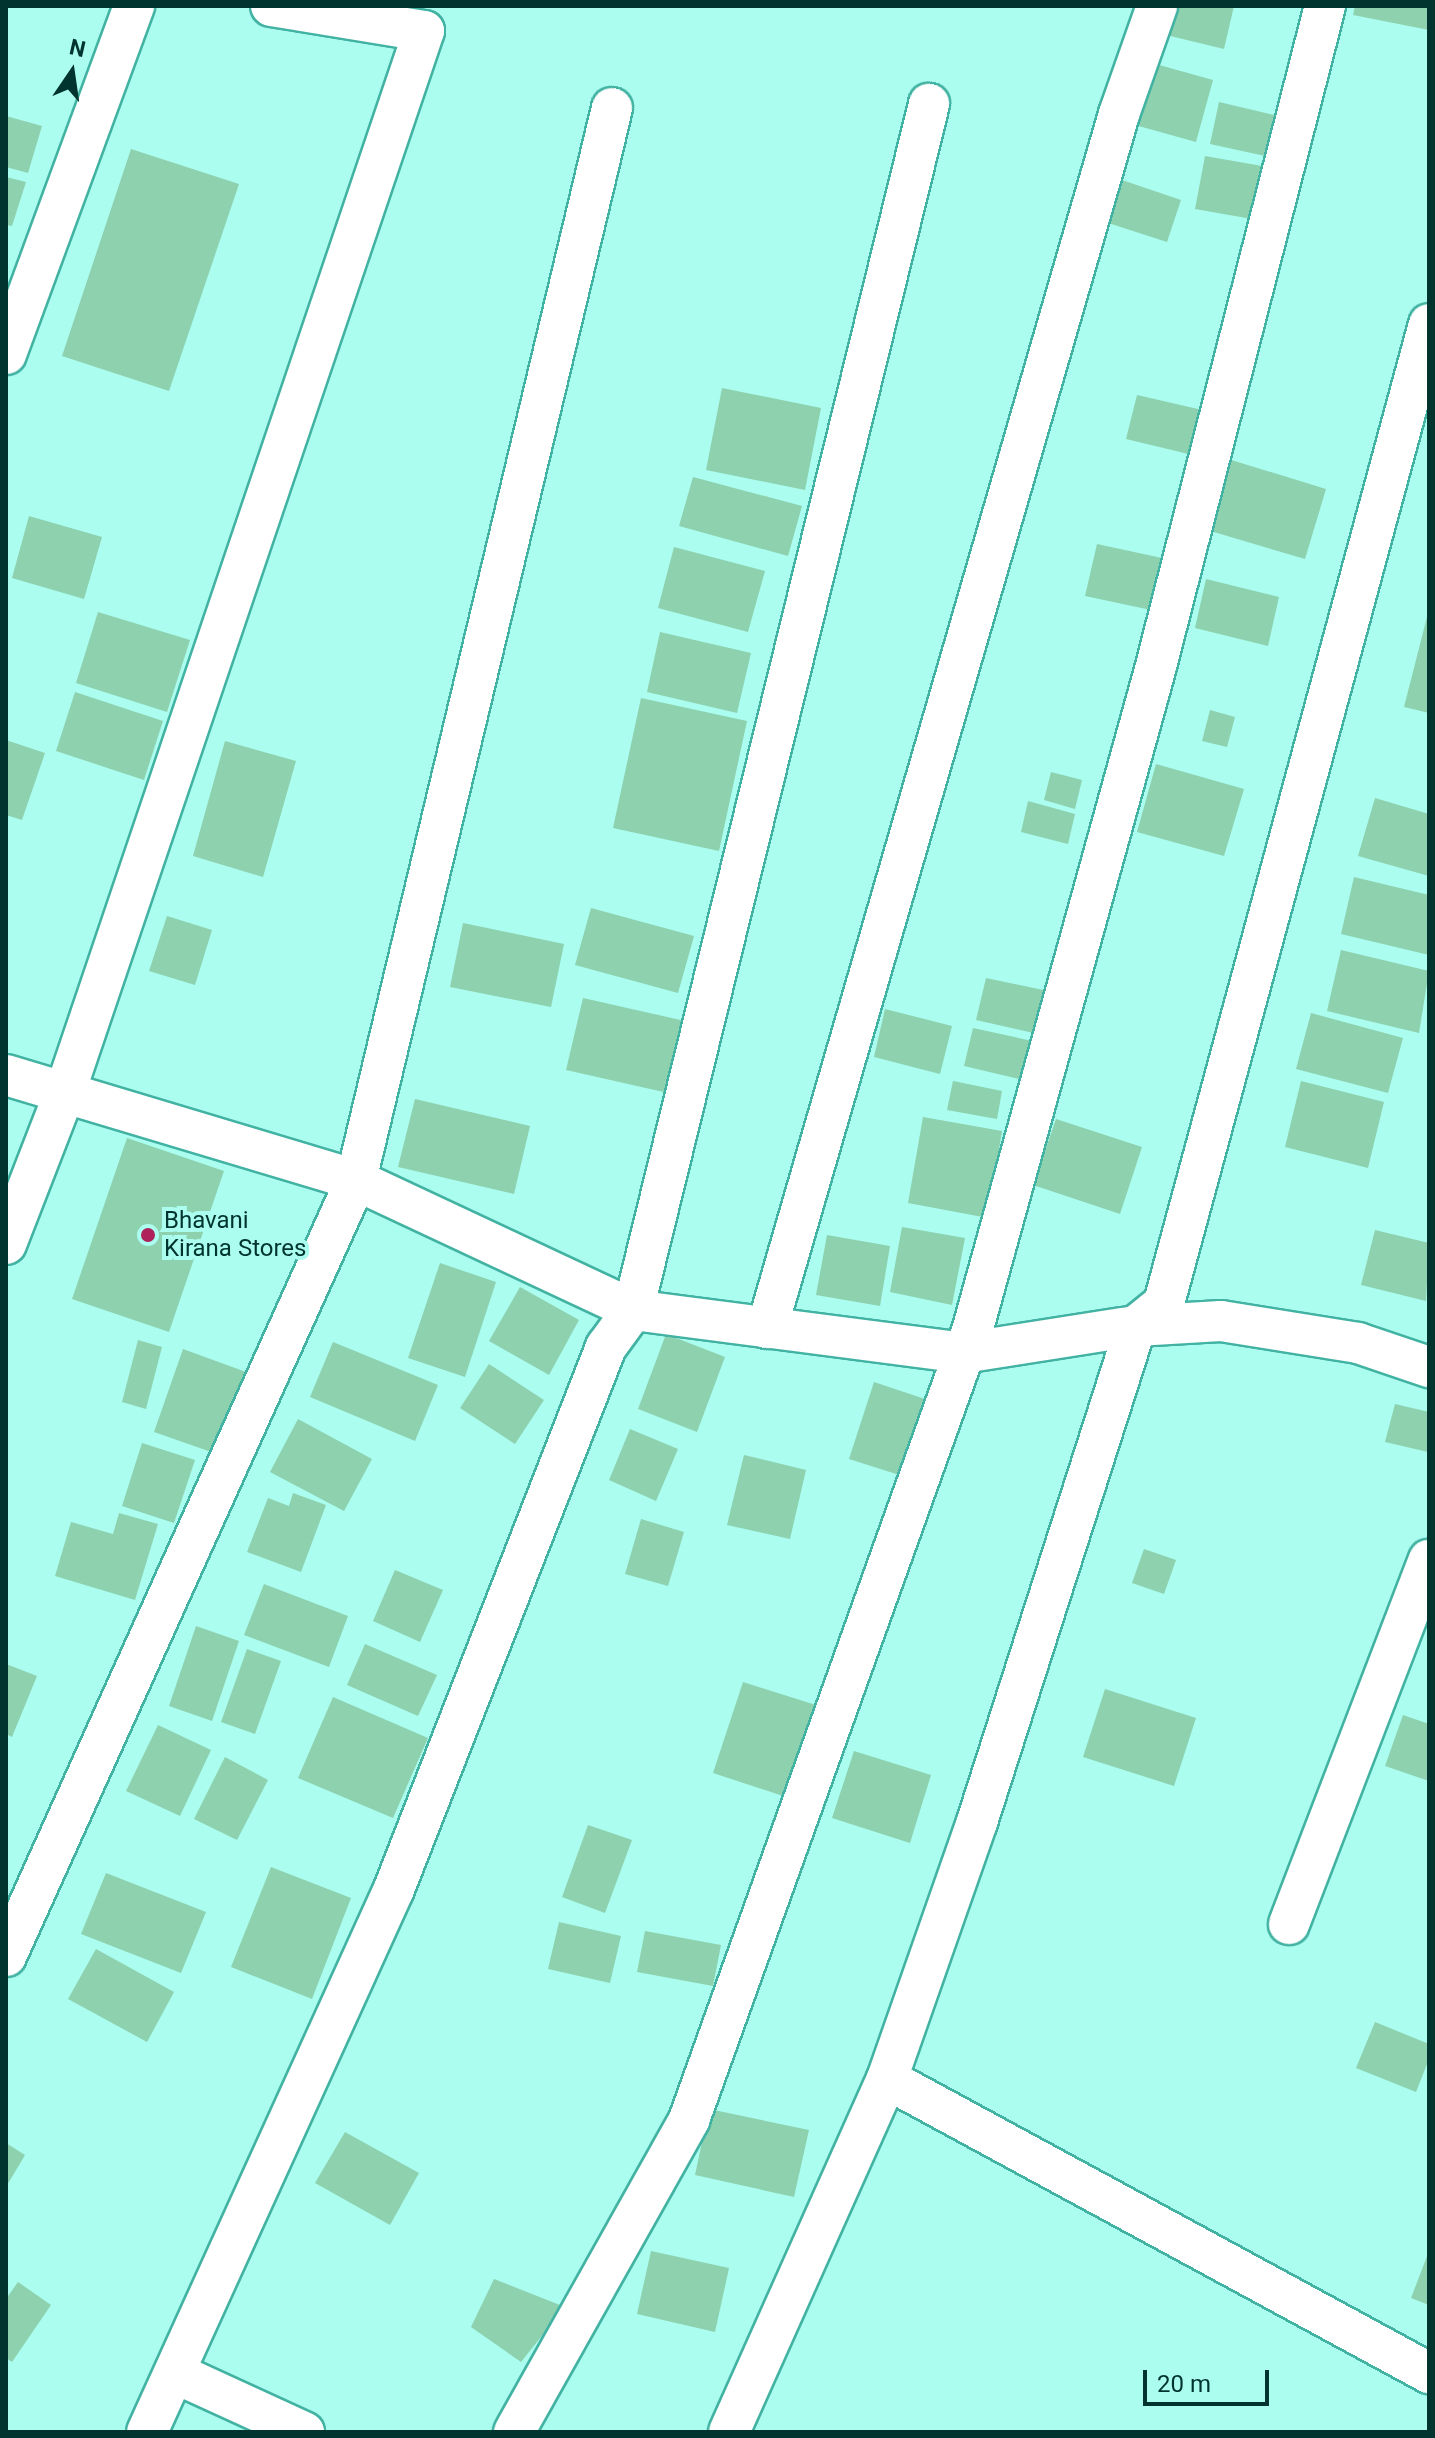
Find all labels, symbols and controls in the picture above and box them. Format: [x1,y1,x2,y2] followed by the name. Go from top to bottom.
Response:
[32,32,112,112] north arrow
[67,34,88,62] text: N
[164,1207,306,1263] place label: Bhavani Kirana Stores
[139,1226,157,1244] marker: Bhavani Kirana Stores
[1147,2354,1273,2404] scale bar
[1157,2370,1211,2398] text: 20 m

